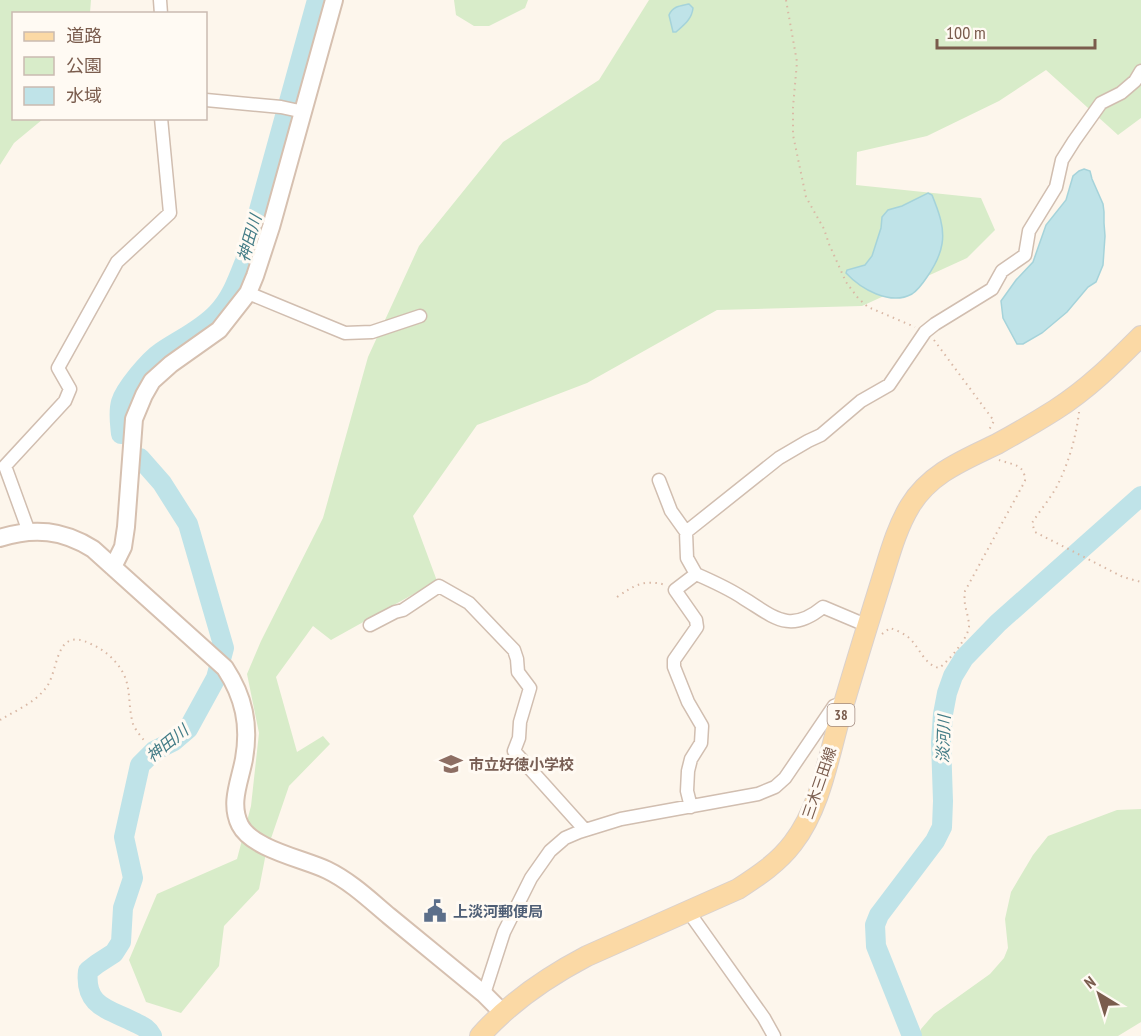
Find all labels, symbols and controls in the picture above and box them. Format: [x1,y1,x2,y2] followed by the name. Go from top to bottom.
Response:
[12,12,207,120] legend
[937,12,1094,50] scale bar
[946,21,986,44] text: 100 m
[66,24,102,47] text: 道路
[66,54,102,77] text: 公園
[66,84,102,107] text: 水域
[233,210,266,264] water label: 神田川
[828,704,854,726] road number: 38
[932,713,954,763] water label: 淡河川
[142,719,193,766] water label: 神田川
[798,744,840,822] street label: 三木三田線
[438,751,464,777] school or university icon: 市立好徳小学校
[469,755,574,774] place label: 市立好徳小学校
[422,898,448,924] public building icon: 上淡河郵便局
[453,902,543,921] place label: 上淡河郵便局
[1069,964,1129,1024] north arrow
[1080,972,1099,993] text: N

